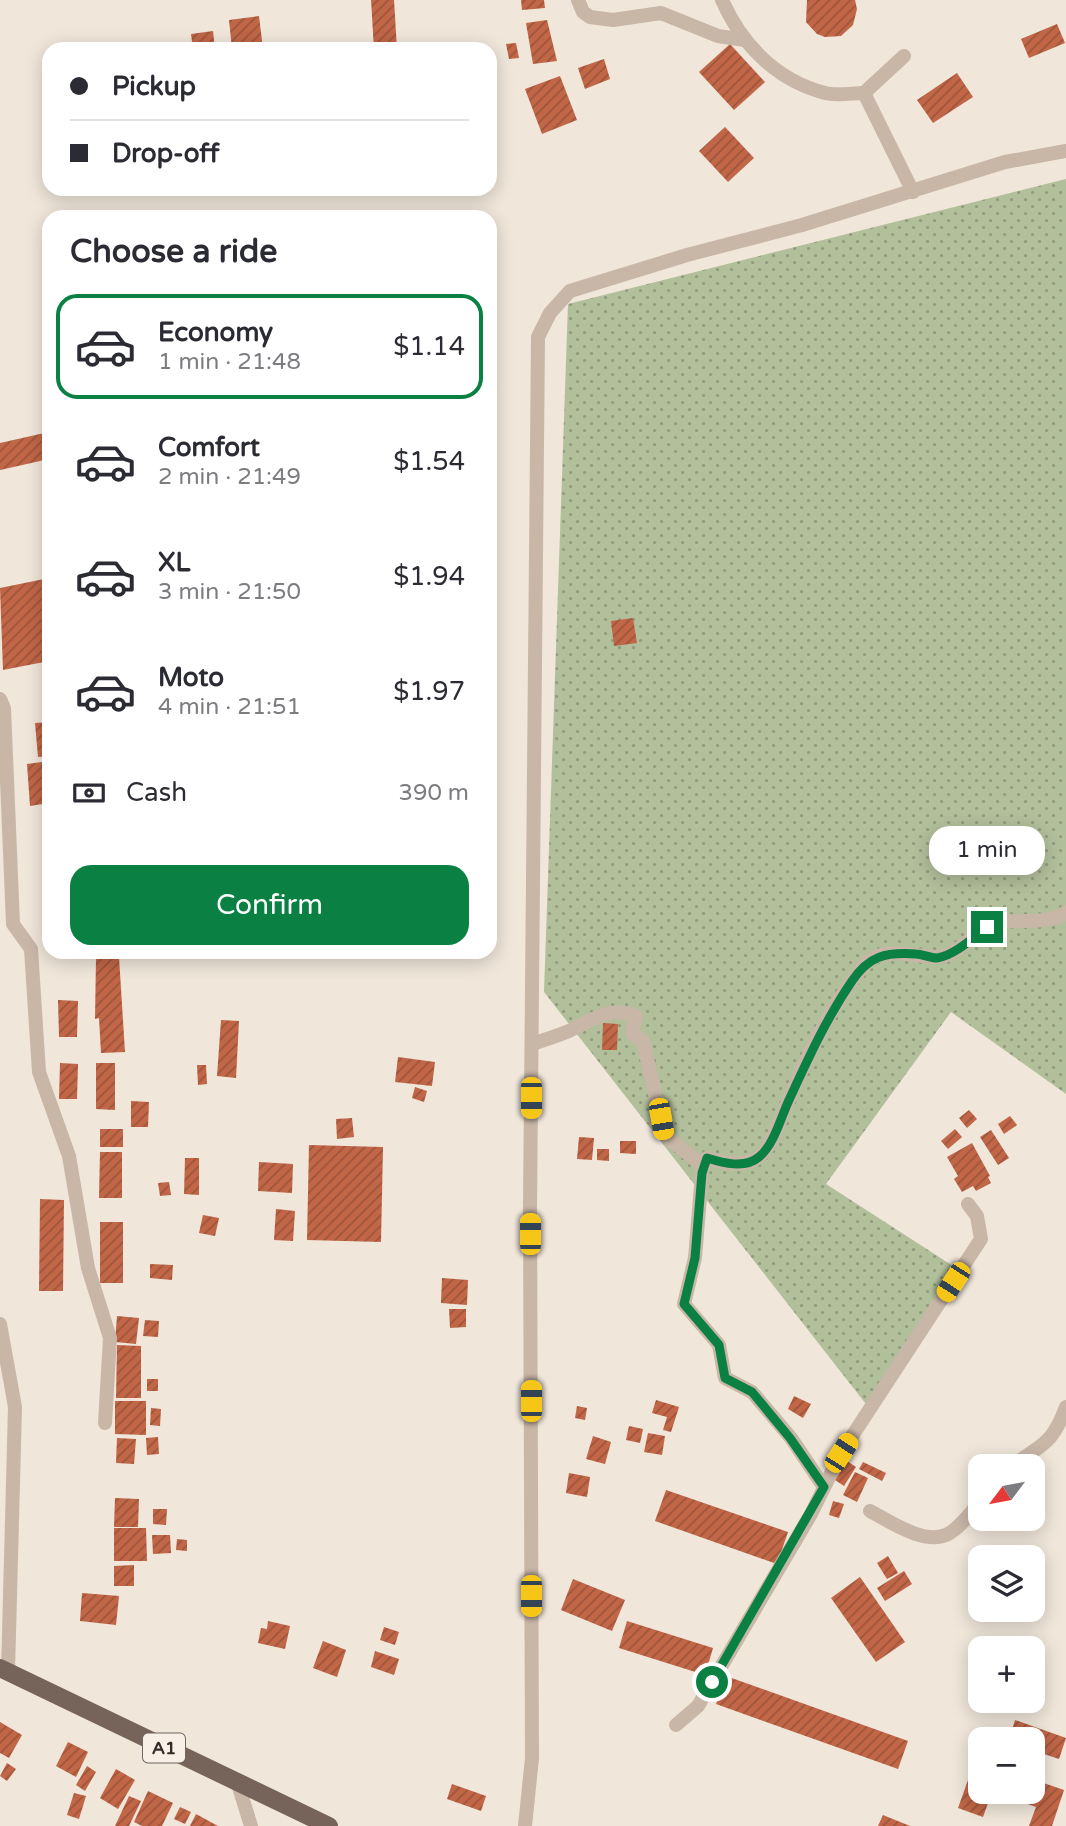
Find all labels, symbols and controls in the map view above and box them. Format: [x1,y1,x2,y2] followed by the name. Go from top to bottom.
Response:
[112,71,196,102] text: Pickup
[112,138,219,169] text: Drop-off
[70,233,277,271] text: Choose a ride
[74,315,137,378] icon: car
[158,317,273,348] text: Economy
[393,331,465,362] text: $1.14
[158,348,301,376] text: 1 min · 21:48
[74,430,137,493] icon: car
[158,432,260,463] text: Comfort
[393,446,465,477] text: $1.54
[158,463,301,491] text: 2 min · 21:49
[74,545,137,608] icon: car
[158,547,190,578] text: XL
[393,561,465,592] text: $1.94
[158,578,301,606] text: 3 min · 21:50
[74,660,137,723] icon: car
[158,662,224,693] text: Moto
[393,676,465,707] text: $1.97
[158,693,301,721] text: 4 min · 21:51
[70,774,108,812] icon: cash
[126,777,187,808] text: Cash
[399,779,469,807] text: 390 m
[929,825,1045,874] callout: 1 min
[956,836,1018,864] text: 1 min
[70,865,469,945] button: Confirm
[971,911,1003,943] route end
[521,1077,542,1119] car
[648,1096,675,1142] car
[520,1213,541,1255] car
[933,1259,974,1305] car
[521,1380,542,1422] car
[821,1430,862,1476] car
[968,1454,1045,1531] north arrow
[968,1454,1045,1804] map controls
[968,1545,1045,1622] button: layers
[521,1575,542,1617] car
[968,1636,1045,1713] button: +
[696,1666,728,1698] route start
[968,1727,1045,1804] button: −
[143,1734,185,1763] road number: A1

